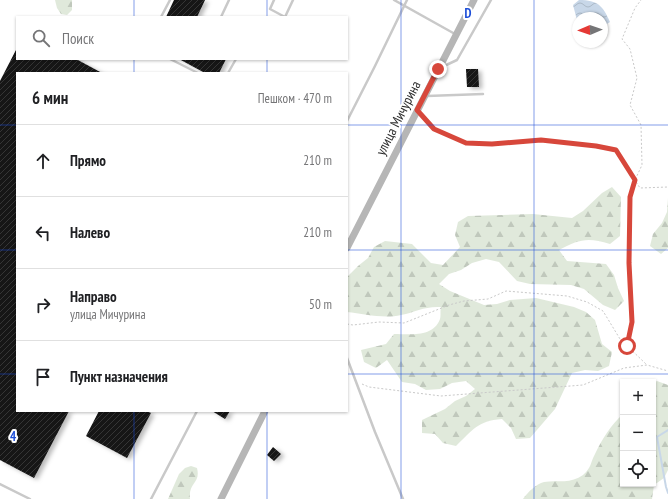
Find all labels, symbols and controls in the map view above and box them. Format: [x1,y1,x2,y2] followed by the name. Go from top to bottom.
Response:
[465,5,472,22] text: D
[572,12,608,48] north arrow
[16,16,348,60] search box
[30,27,52,49] icon: search
[62,29,94,48] text: Поиск
[429,60,447,78] route end
[371,78,425,158] street label: улица Мичурина
[32,87,68,109] text: 6 мин
[258,90,332,107] text: Пешком · 470 m
[32,150,54,172] icon: ahead
[70,151,106,170] text: Прямо
[303,152,332,169] text: 210 m
[32,222,54,244] icon: left
[70,223,110,242] text: Налево
[303,224,332,241] text: 210 m
[70,287,117,306] text: Направо
[32,294,54,316] icon: right
[309,296,332,313] text: 50 m
[70,306,146,323] text: улица Мичурина
[618,337,636,355] route start
[32,366,54,388] icon: arrive
[70,367,168,386] text: Пункт назначения
[620,379,656,487] map controls
[620,379,656,415] button: +
[620,415,656,451] button: −
[10,428,17,445] text: 4
[620,451,656,487] button: locate

